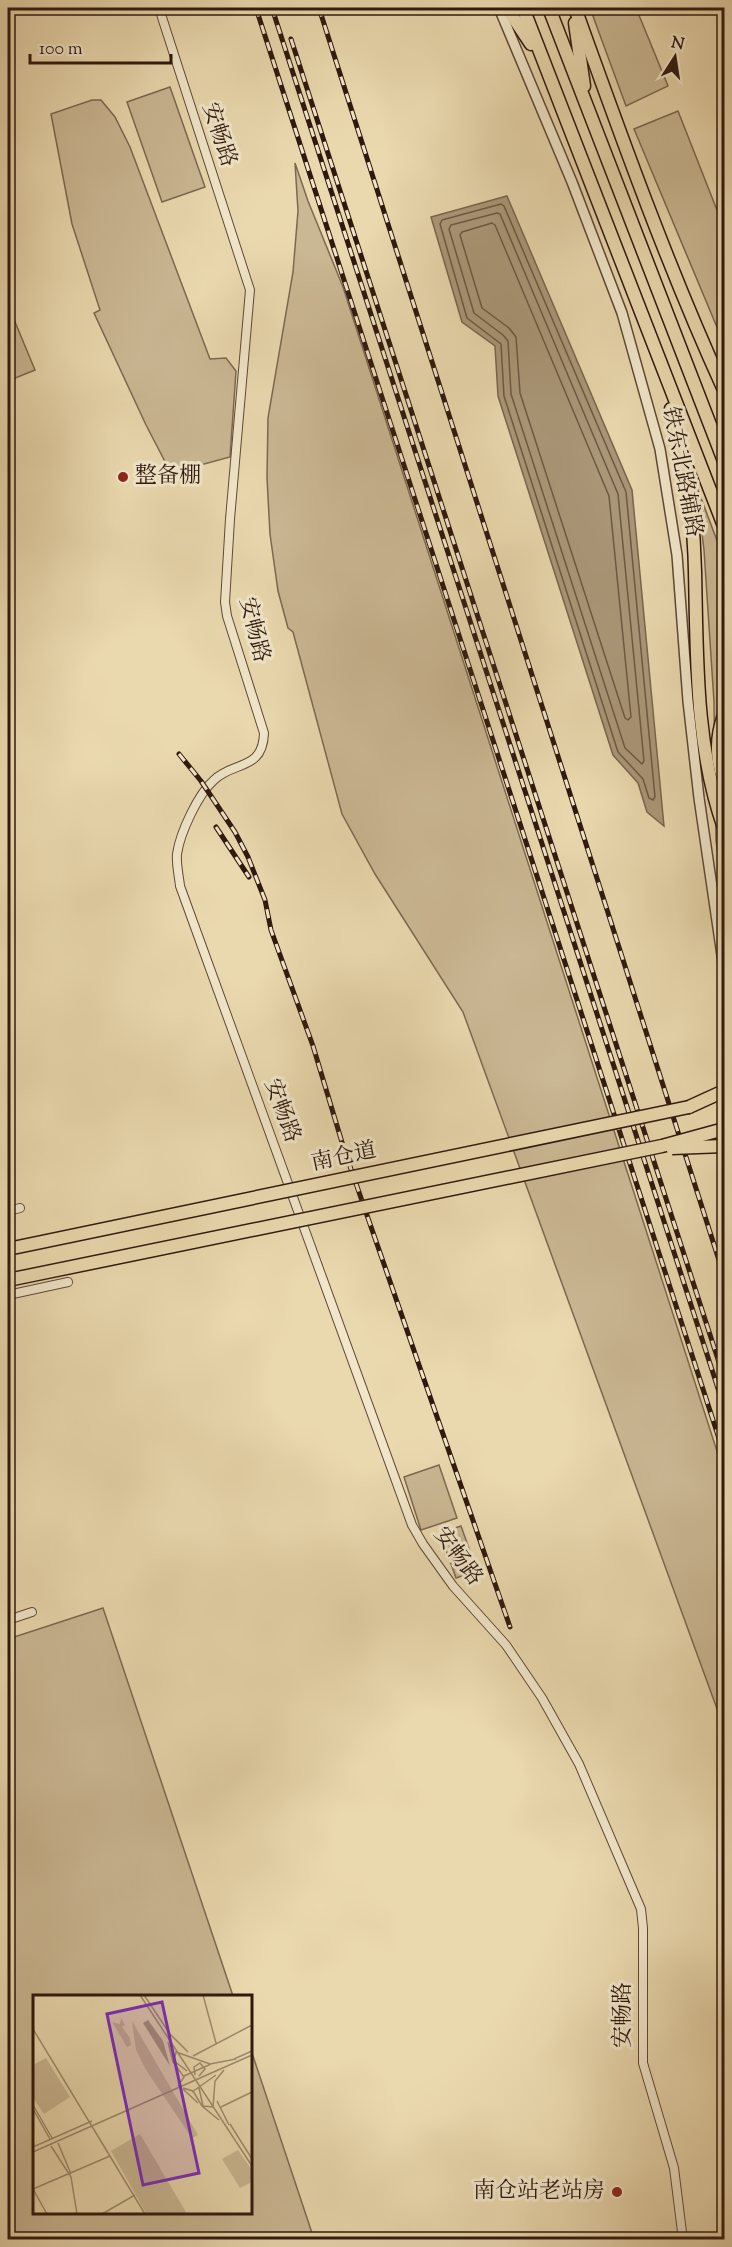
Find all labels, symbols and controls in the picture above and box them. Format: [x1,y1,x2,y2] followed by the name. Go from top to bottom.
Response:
[30,27,171,65] scale bar
[645,27,705,87] north arrow
[669,32,686,57] text: N
[39,37,83,63] text: 100 m
[193,99,243,171] street label: 安畅路
[653,404,709,540] street label: 铁东北路辅路
[135,461,201,493] place label: 整备棚
[116,470,130,484] marker: 整备棚
[229,594,277,666] street label: 安畅路
[255,1075,307,1147] street label: 安畅路
[308,1135,380,1181] street label: 南仓道
[425,1521,489,1593] street label: 安畅路
[608,1982,640,2048] street label: 安畅路
[33,1995,252,2214] inset map
[473,2176,605,2208] place label: 南仓站老站房
[610,2185,624,2199] marker: 南仓站老站房

